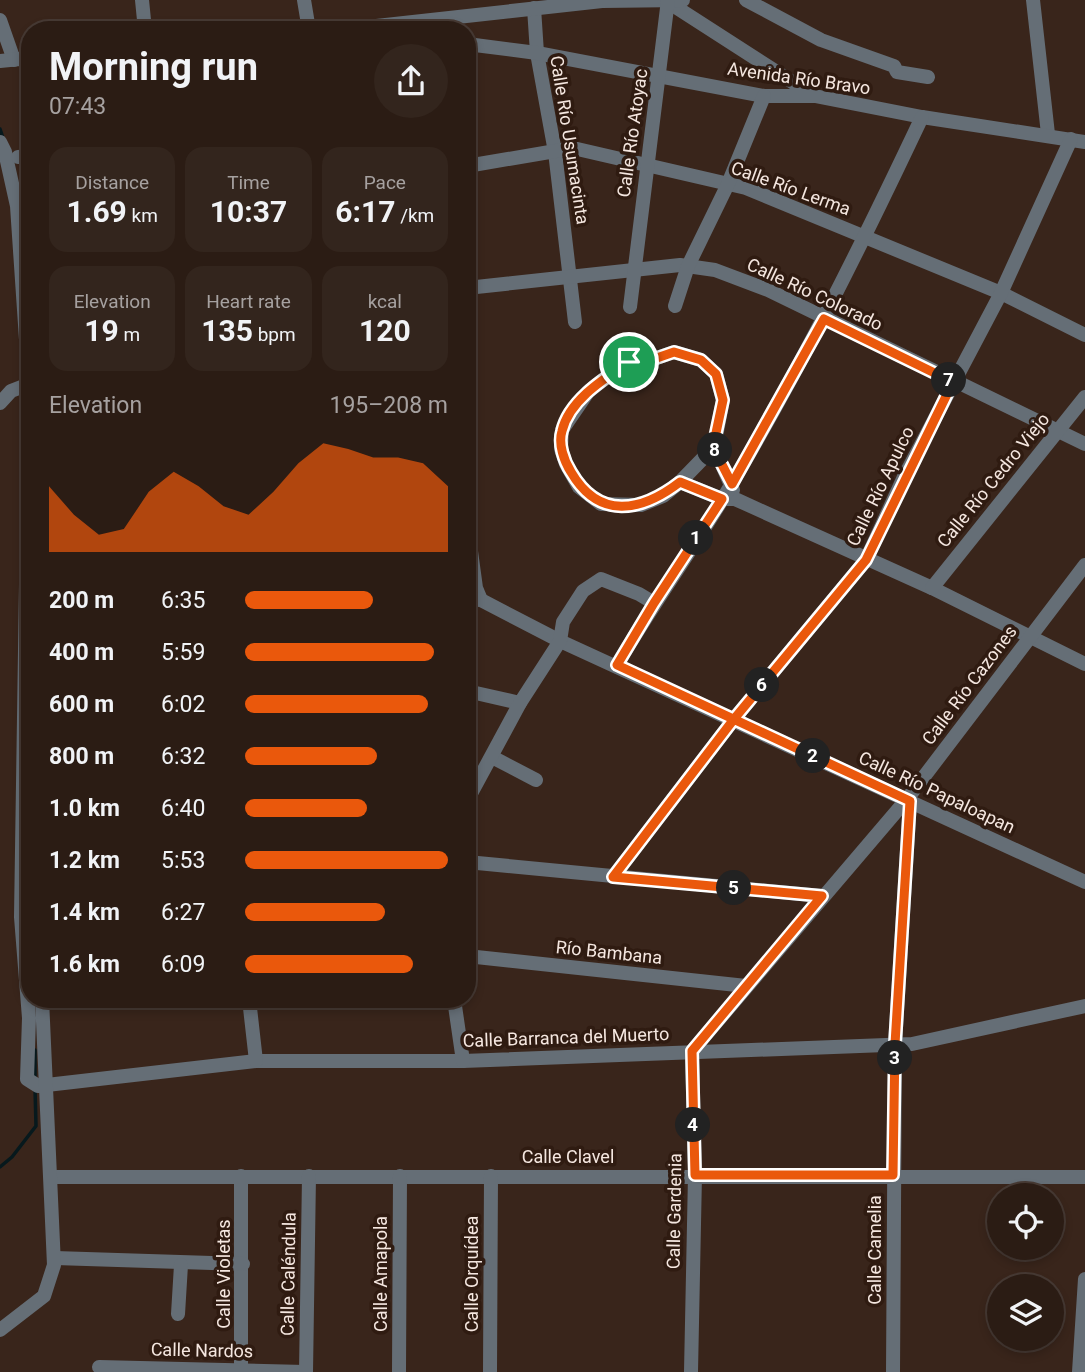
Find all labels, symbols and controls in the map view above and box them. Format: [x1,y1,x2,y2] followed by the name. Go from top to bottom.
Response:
[374,44,448,118] button: share
[49,45,258,89] text: Morning run
[546,54,594,226] street label: Calle Río Usumacinta
[726,58,872,98] street label: Avenida Río Bravo
[613,67,651,199] street label: Calle Río Atoyac
[49,93,106,120] text: 07:43
[728,157,854,219] street label: Calle Río Lerma
[75,171,149,194] text: Distance
[227,171,270,194] text: Time
[364,171,406,194] text: Pace
[66,194,127,229] text: 1.69
[210,194,287,229] text: 10:37
[335,194,395,229] text: 6:17
[127,204,158,227] text: km
[395,204,434,227] text: /km
[744,253,886,335] street label: Calle Río Colorado
[74,290,151,313] text: Elevation
[206,290,291,313] text: Heart rate
[368,290,402,313] text: kcal
[84,313,119,348] text: 19
[201,313,253,348] text: 135
[359,313,411,348] text: 120
[119,323,140,346] text: m
[253,323,296,346] text: bpm
[599,332,659,392] pin
[610,343,648,381] icon: arrive
[932,362,967,398] pin: 7
[943,368,954,391] text: 7
[49,392,142,419] text: Elevation
[329,392,448,419] text: 195–208 m
[932,409,1054,551] street label: Calle Río Cedro Viejo
[842,423,918,549] street label: Calle Río Apulco
[698,433,732,468] pin: 8
[709,438,720,461] text: 8
[678,520,714,556] pin: 1
[690,526,701,549] text: 1
[49,587,114,614] text: 200 m
[161,587,205,614] text: 6:35
[917,621,1021,749] street label: Calle Río Cazones
[49,639,114,666] text: 400 m
[161,639,205,666] text: 5:59
[744,668,780,702] pin: 6
[756,673,767,696] text: 6
[49,691,114,718] text: 600 m
[161,691,205,718] text: 6:02
[796,738,830,774] pin: 2
[49,743,114,770] text: 800 m
[161,743,205,770] text: 6:32
[807,744,818,767] text: 2
[856,747,1018,837] street label: Calle Río Papaloapan
[49,795,120,822] text: 1.0 km
[161,795,205,822] text: 6:40
[49,847,120,874] text: 1.2 km
[161,847,205,874] text: 5:53
[716,870,752,906] pin: 5
[728,876,739,899] text: 5
[49,899,120,926] text: 1.4 km
[161,899,205,926] text: 6:27
[555,936,663,968] street label: Río Bambana
[49,951,120,978] text: 1.6 km
[161,951,205,978] text: 6:09
[462,1023,670,1051] street label: Calle Barranca del Muerto
[878,1040,912,1076] pin: 3
[889,1046,900,1069] text: 3
[676,1108,710,1142] pin: 4
[687,1113,698,1136] text: 4
[522,1146,614,1167] street label: Calle Clavel
[662,1153,686,1269] street label: Calle Gardenia
[987,1183,1064,1351] map controls
[987,1183,1064,1260] button: locate
[864,1195,885,1305] street label: Calle Camelia
[276,1212,300,1336] street label: Calle Caléndula
[370,1216,391,1332] street label: Calle Amapola
[461,1216,482,1332] street label: Calle Orquídea
[213,1219,234,1329] street label: Calle Violetas
[987,1274,1064,1351] button: layers
[151,1339,253,1361] street label: Calle Nardos

